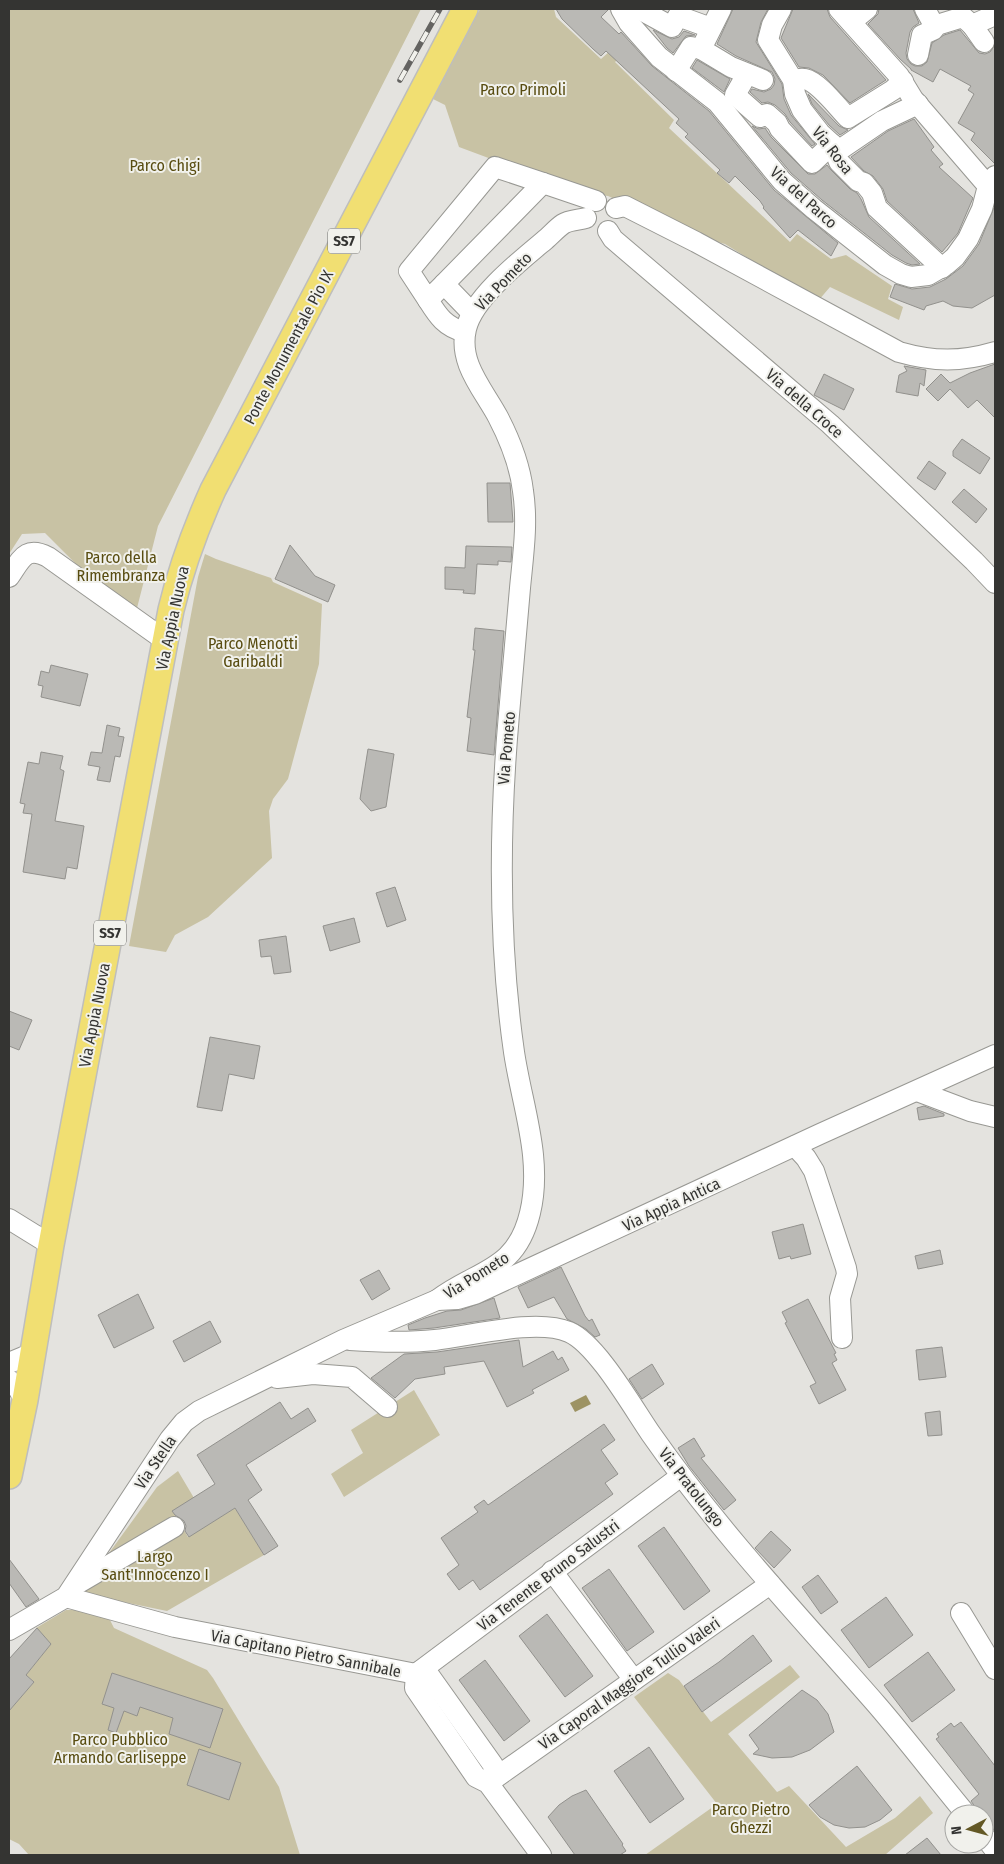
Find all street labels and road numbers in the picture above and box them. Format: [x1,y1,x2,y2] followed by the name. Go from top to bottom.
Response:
[808,123,857,178] street label: Via Rosa
[766,162,841,232] street label: Via del Parco
[328,228,360,254] road number: SS7
[471,248,536,314] street label: Via Pometo
[240,267,337,428] street label: Ponte Monumentale Pio IX
[762,365,847,442] street label: Via della Croce
[152,564,193,672] street label: Via Appia Nuova
[494,711,519,786] street label: Via Pometo
[94,920,126,946] road number: SS7
[75,961,114,1069] street label: Via Appia Nuova
[619,1173,723,1235] street label: Via Appia Antica
[440,1248,513,1303] street label: Via Pometo
[131,1432,180,1493] street label: Via Stella
[655,1444,728,1531] street label: Via Pratolungo
[474,1516,623,1635] street label: Via Tenente Bruno Salustri
[535,1613,724,1753] street label: Via Caporal Maggiore Tullio Valeri
[209,1626,403,1681] street label: Via Capitano Pietro Sannibale

